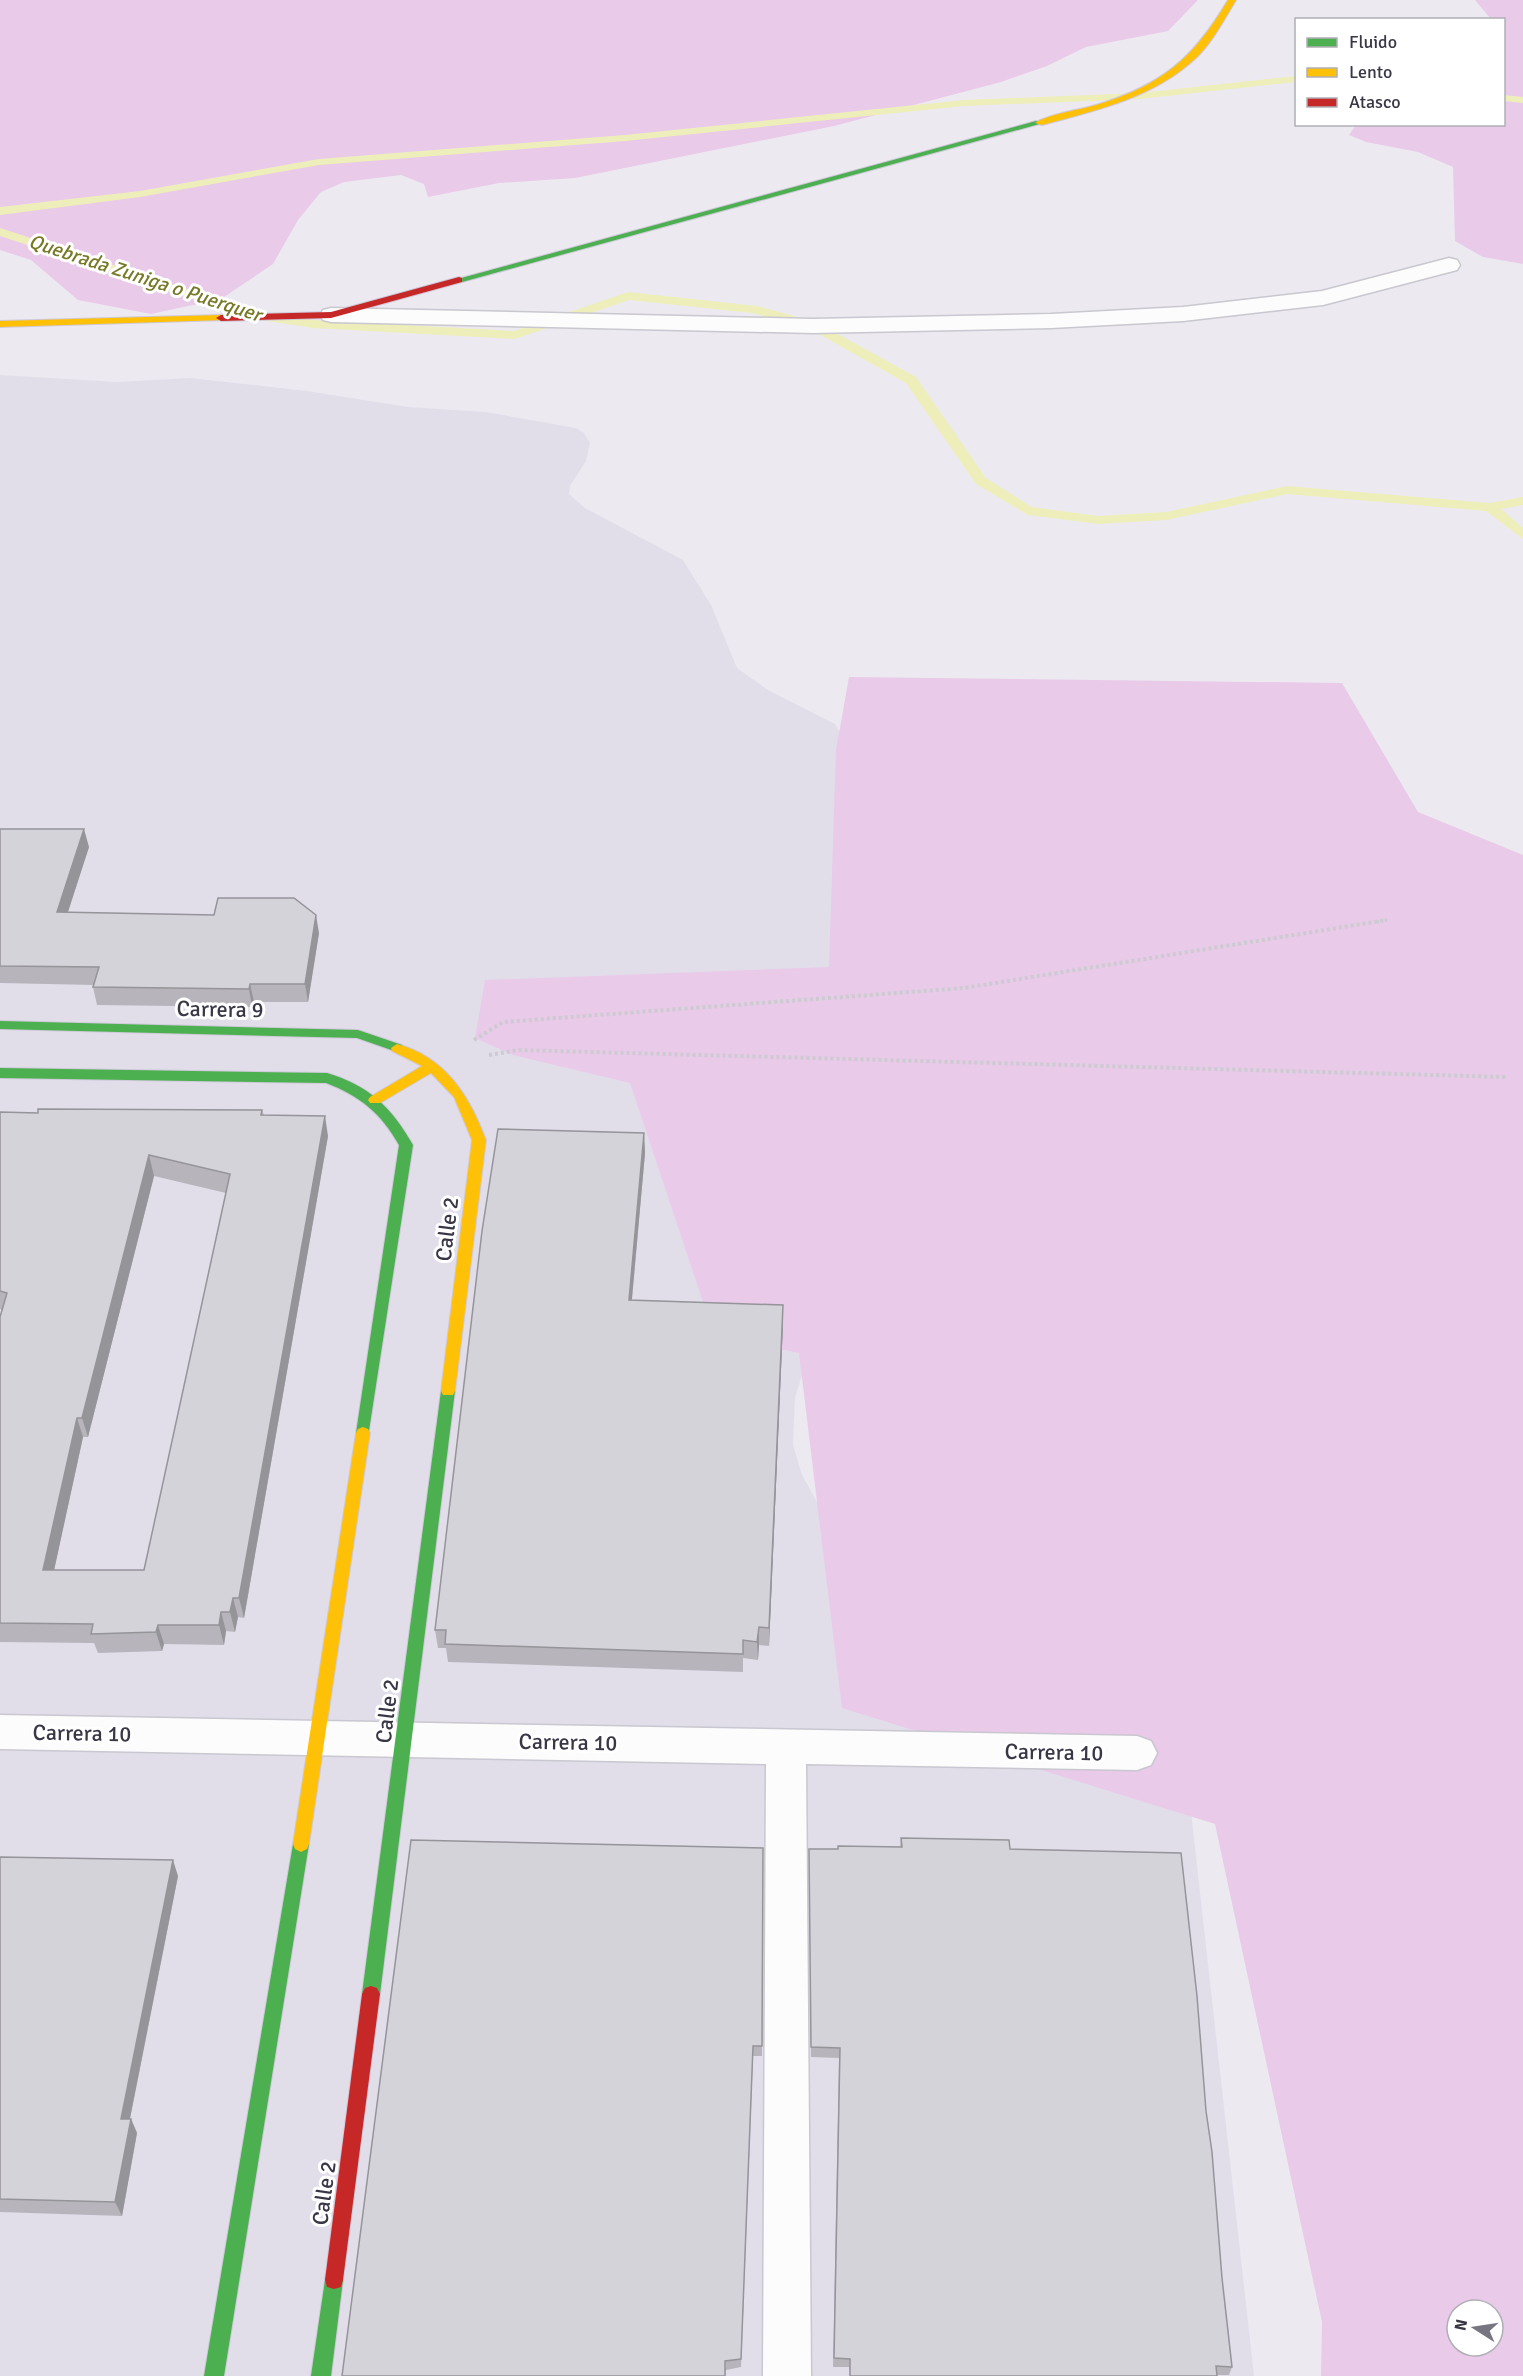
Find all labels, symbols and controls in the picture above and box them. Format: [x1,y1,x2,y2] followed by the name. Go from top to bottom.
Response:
[1295,18,1505,126] legend
[1349,31,1397,53] text: Fluido
[1349,61,1392,83] text: Lento
[1349,91,1401,113] text: Atasco
[26,229,267,328] water label: Quebrada Zuniga o Puerquer
[176,995,264,1023] street label: Carrera 9
[430,1195,464,1263] street label: Calle 2
[370,1677,404,1745] street label: Calle 2
[32,1719,132,1747] street label: Carrera 10
[518,1728,618,1756] street label: Carrera 10
[1004,1738,1104,1766] street label: Carrera 10
[306,2159,342,2227] street label: Calle 2
[1445,2298,1505,2358] north arrow
[1450,2318,1472,2333] text: N

